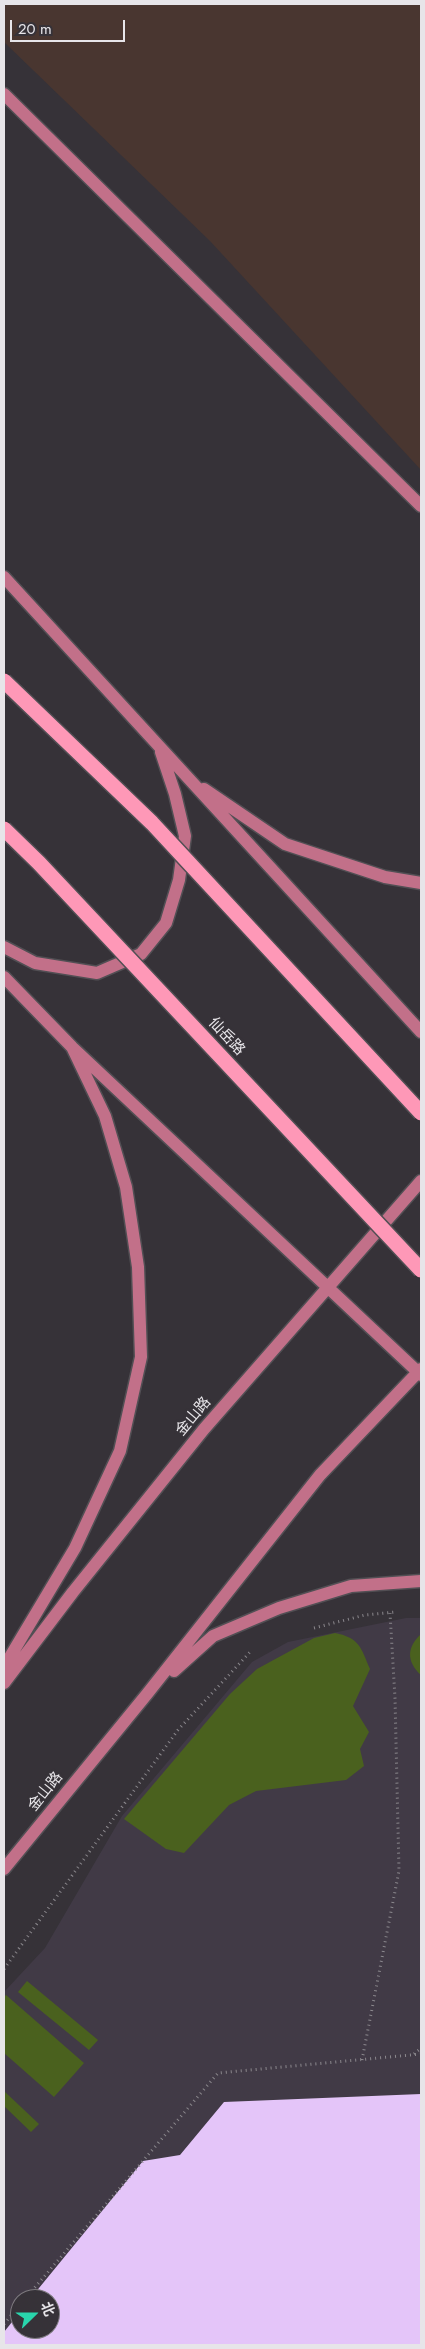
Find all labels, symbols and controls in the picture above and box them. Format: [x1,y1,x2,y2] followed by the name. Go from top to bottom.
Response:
[12,10,128,42] scale bar
[18,18,52,40] text: 20 m
[204,1014,248,1060] street label: 仙岳路
[173,1394,215,1440] street label: 金山路
[25,1769,67,1815] street label: 金山路
[10,2289,60,2339] north arrow
[36,2299,60,2319] text: 北

